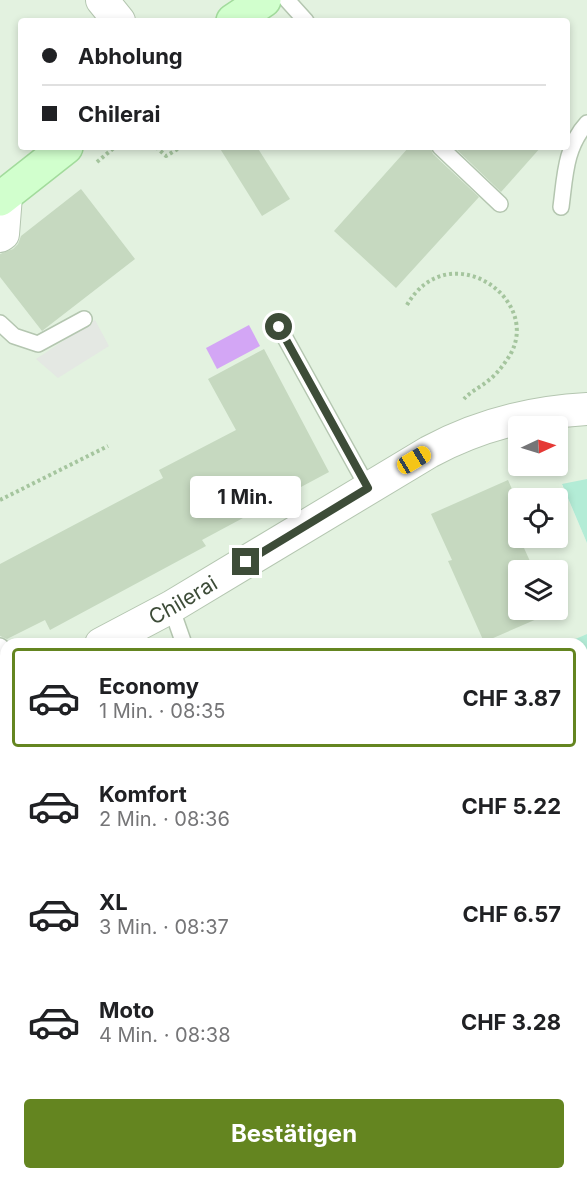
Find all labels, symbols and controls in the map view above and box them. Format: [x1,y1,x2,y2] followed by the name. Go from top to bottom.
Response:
[78,43,183,69] text: Abholung
[78,101,160,127] text: Chilerai
[265,313,292,340] route start
[508,416,568,476] north arrow
[508,416,568,620] map controls
[394,443,434,477] car
[190,475,302,517] callout: 1 Min.
[217,485,274,509] text: 1 Min.
[508,488,568,548] button: locate
[232,548,259,575] route end
[508,560,568,620] button: layers
[144,570,221,629] street label: Chilerai
[27,671,81,725] icon: car
[99,673,199,699] text: Economy
[463,685,561,711] text: CHF 3.87
[99,699,226,723] text: 1 Min. · 08:35
[27,779,81,833] icon: car
[99,781,187,807] text: Komfort
[462,793,561,819] text: CHF 5.22
[99,807,230,831] text: 2 Min. · 08:36
[27,887,81,941] icon: car
[99,889,128,915] text: XL
[462,901,561,927] text: CHF 6.57
[99,915,229,939] text: 3 Min. · 08:37
[27,995,81,1049] icon: car
[99,997,154,1023] text: Moto
[461,1009,561,1035] text: CHF 3.28
[99,1023,231,1047] text: 4 Min. · 08:38
[24,1099,564,1168] button: Bestätigen

